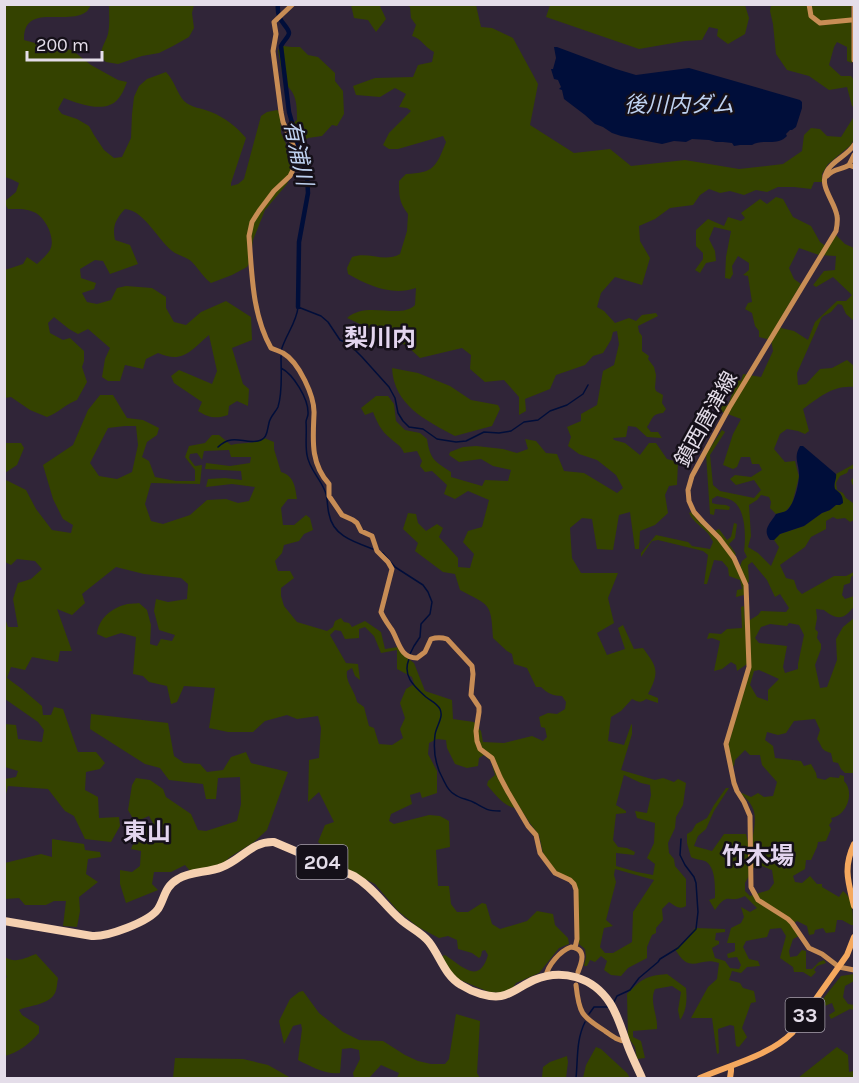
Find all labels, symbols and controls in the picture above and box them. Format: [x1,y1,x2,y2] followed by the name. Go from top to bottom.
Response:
[27,24,102,62] scale bar
[36,34,89,56] text: 200 m
[624,92,734,118] water label: 後川内ダム
[278,118,318,190] water label: 有浦川
[344,324,416,352] district label: 梨川内
[670,367,742,471] street label: 鎮西唐津線
[123,818,171,846] district label: 東山
[722,842,794,870] district label: 竹木場
[296,845,348,879] road number: 204
[786,998,824,1032] road number: 33

